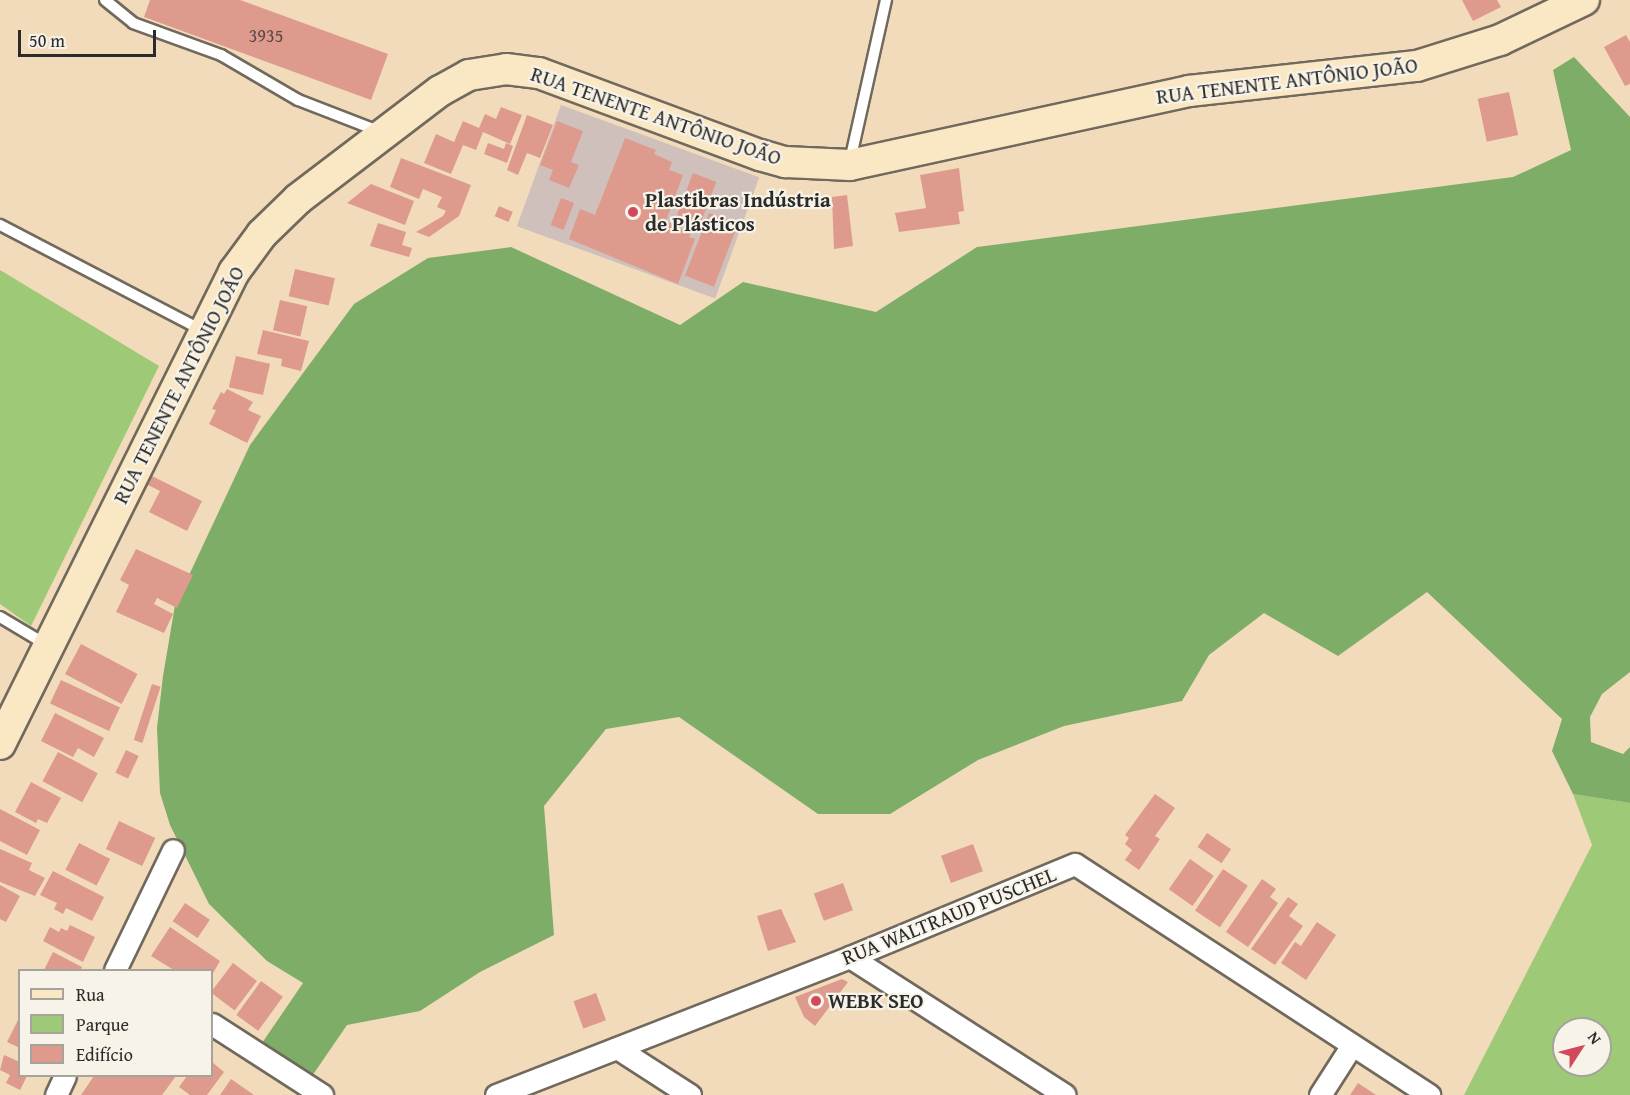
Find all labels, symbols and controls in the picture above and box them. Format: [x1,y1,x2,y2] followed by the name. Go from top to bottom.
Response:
[21,18,159,56] scale bar
[249,25,283,47] house number: 3935
[29,27,65,54] text: 50 m
[1155,52,1419,110] street label: RUA TENENTE ANTÔNIO JOÃO
[527,61,785,171] street label: RUA TENENTE ANTÔNIO JOÃO
[645,187,831,237] place label: Plastibras Indústria de Plásticos
[626,205,640,219] marker: Plastibras Indústria de Plásticos
[108,262,250,508] street label: RUA TENENTE ANTÔNIO JOÃO
[838,861,1060,971] street label: RUA WALTRAUD PUSCHEL
[18,969,213,1077] legend
[76,981,105,1008] text: Rua
[828,988,923,1014] place label: WEBK SEO
[809,994,823,1008] marker: WEBK SEO
[76,1011,129,1038] text: Parque
[1552,1017,1612,1077] north arrow
[1582,1026,1608,1049] text: N
[76,1041,133,1068] text: Edifício

